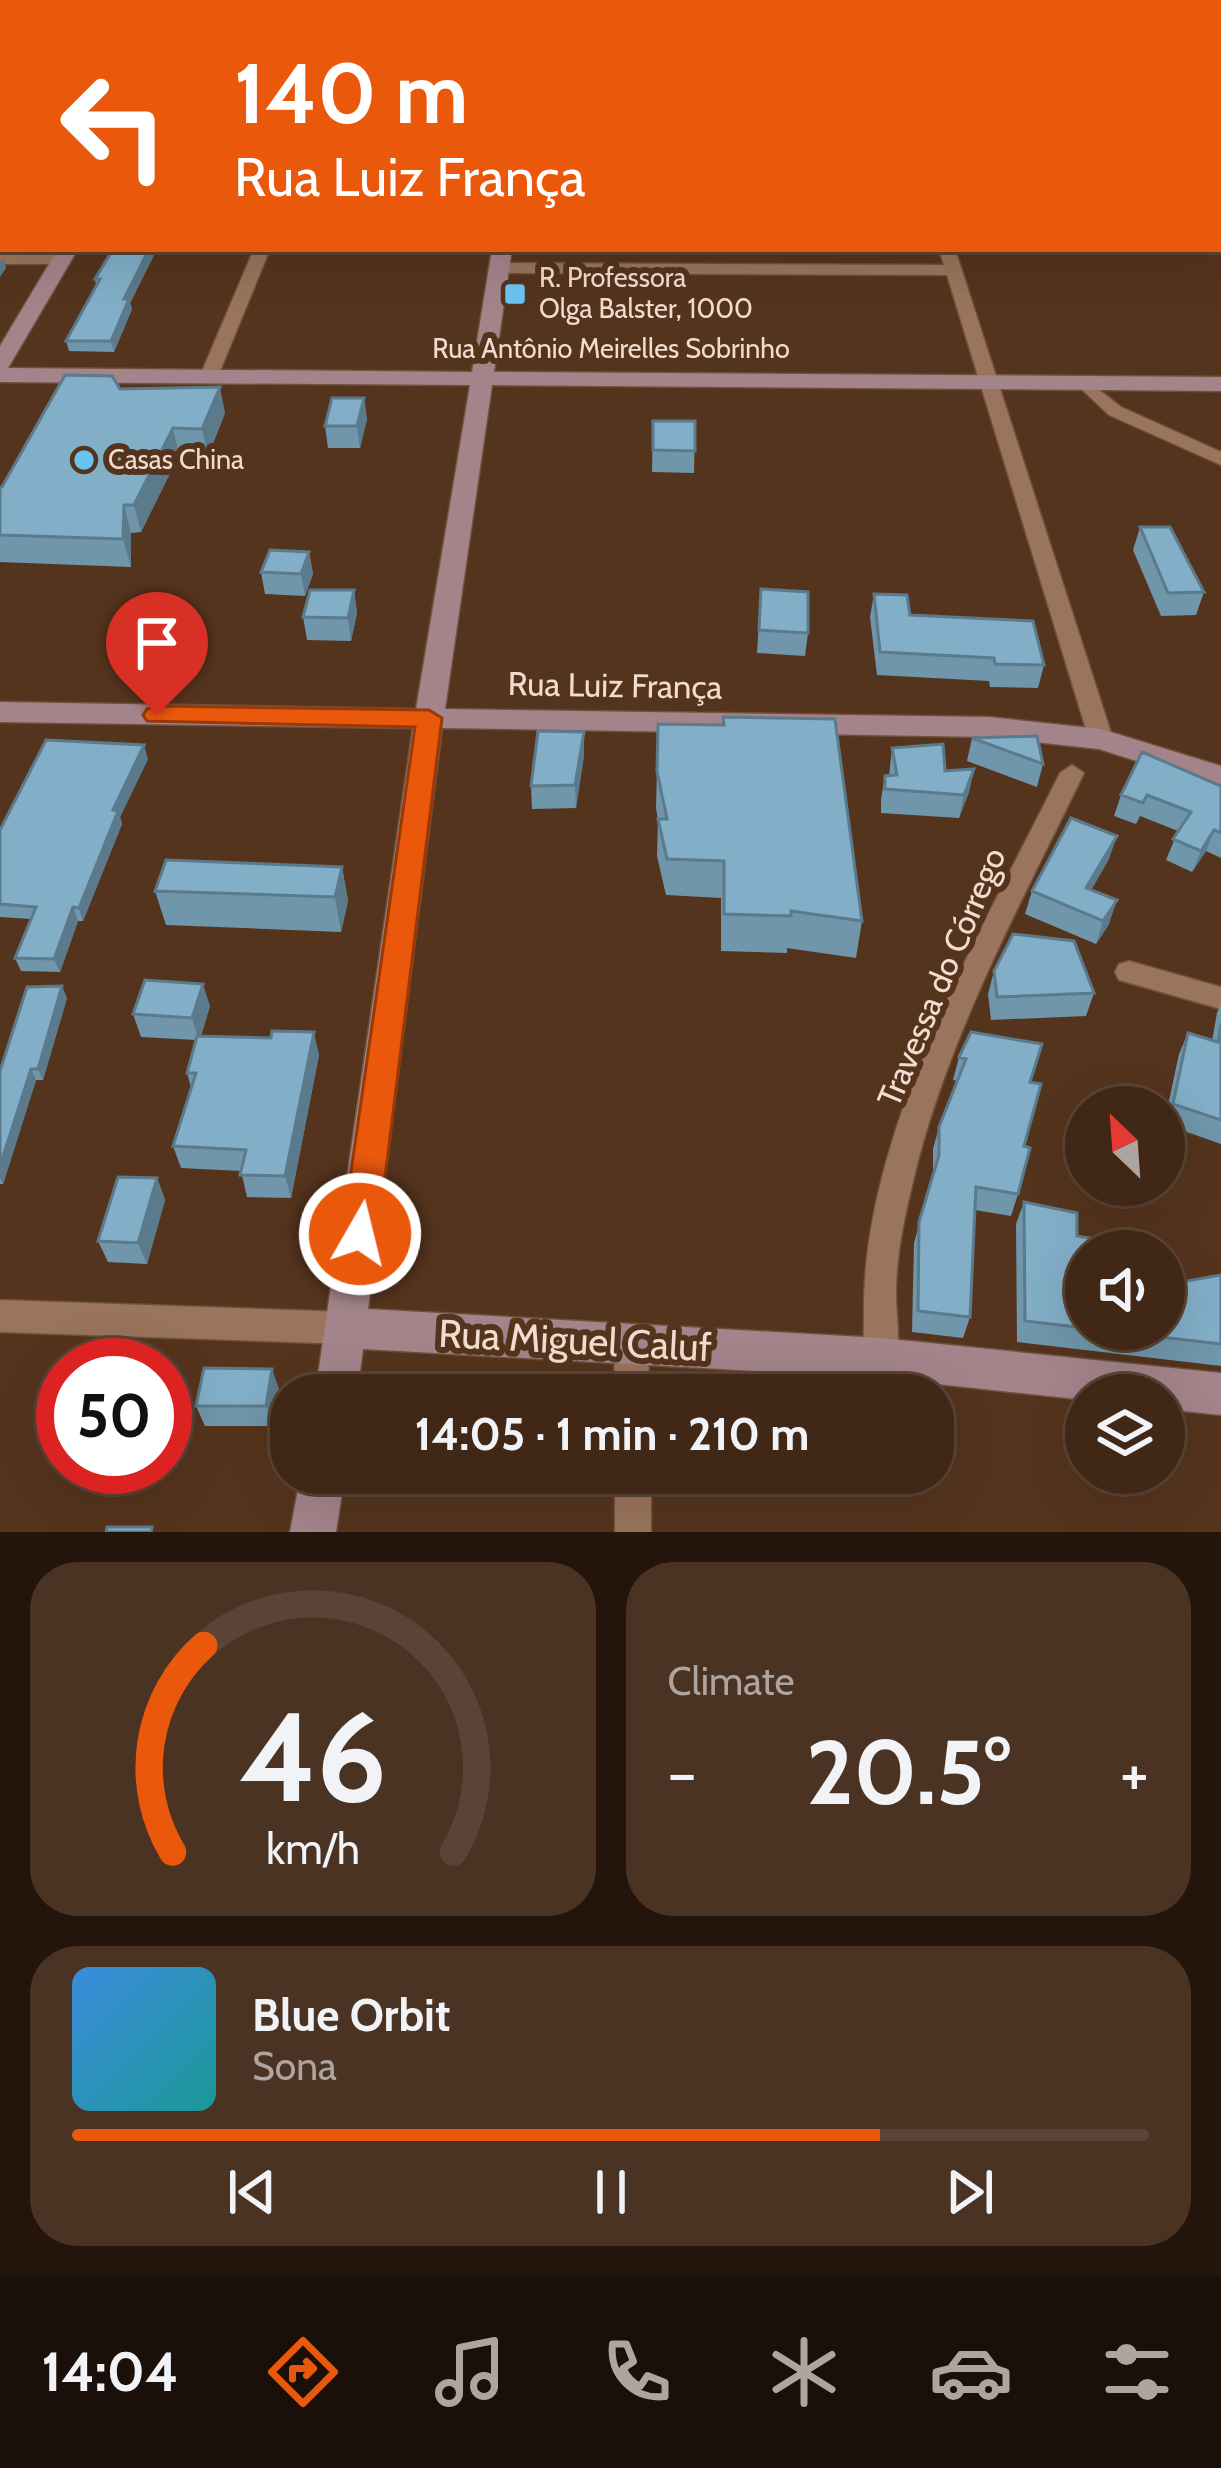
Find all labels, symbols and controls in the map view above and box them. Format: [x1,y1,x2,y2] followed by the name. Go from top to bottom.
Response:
[234,42,468,144] text: 140 m
[36,48,192,204] icon: left
[234,144,585,210] text: Rua Luiz França
[539,261,753,325] place label: R. Professora Olga Balster, 1000
[502,281,528,307] marker: R. Professora Olga Balster, 1000
[432,332,790,365] street label: Rua Antônio Meirelles Sobrinho
[108,443,244,476] place label: Casas China
[71,447,97,473] marker: Casas China
[106,592,208,715] pin
[124,610,190,676] icon: arrive
[507,663,723,707] street label: Rua Luiz França
[868,842,1014,1112] street label: Travessa do Córrego
[1065,1086,1185,1206] north arrow
[1065,1086,1185,1494] map controls
[297,1171,423,1297] position arrow
[1065,1230,1185,1350] button: sound
[437,1309,713,1371] street label: Rua Miguel Caluf
[36,1338,192,1494] speed limit sign: 50
[1065,1374,1185,1494] button: layers
[415,1407,809,1461] text: 14:05 · 1 min · 210 m
[668,1657,794,1705] text: Climate
[239,1681,387,1832] text: 46
[806,1717,1010,1827] text: 20.5°
[668,1732,697,1813] text: −
[1120,1732,1149,1813] text: +
[266,1823,360,1875] text: km/h
[252,1988,450,2042] text: Blue Orbit
[252,2042,337,2090] text: Sona
[219,2159,285,2225] icon: previous
[578,2159,644,2225] icon: pause
[937,2159,1003,2225] icon: next
[261,2330,345,2414] icon: directions
[428,2330,512,2414] icon: music
[595,2330,679,2414] icon: phone
[762,2330,846,2414] icon: climate
[929,2330,1013,2414] icon: car
[1095,2330,1179,2414] icon: filters
[41,2339,179,2405] text: 14:04

